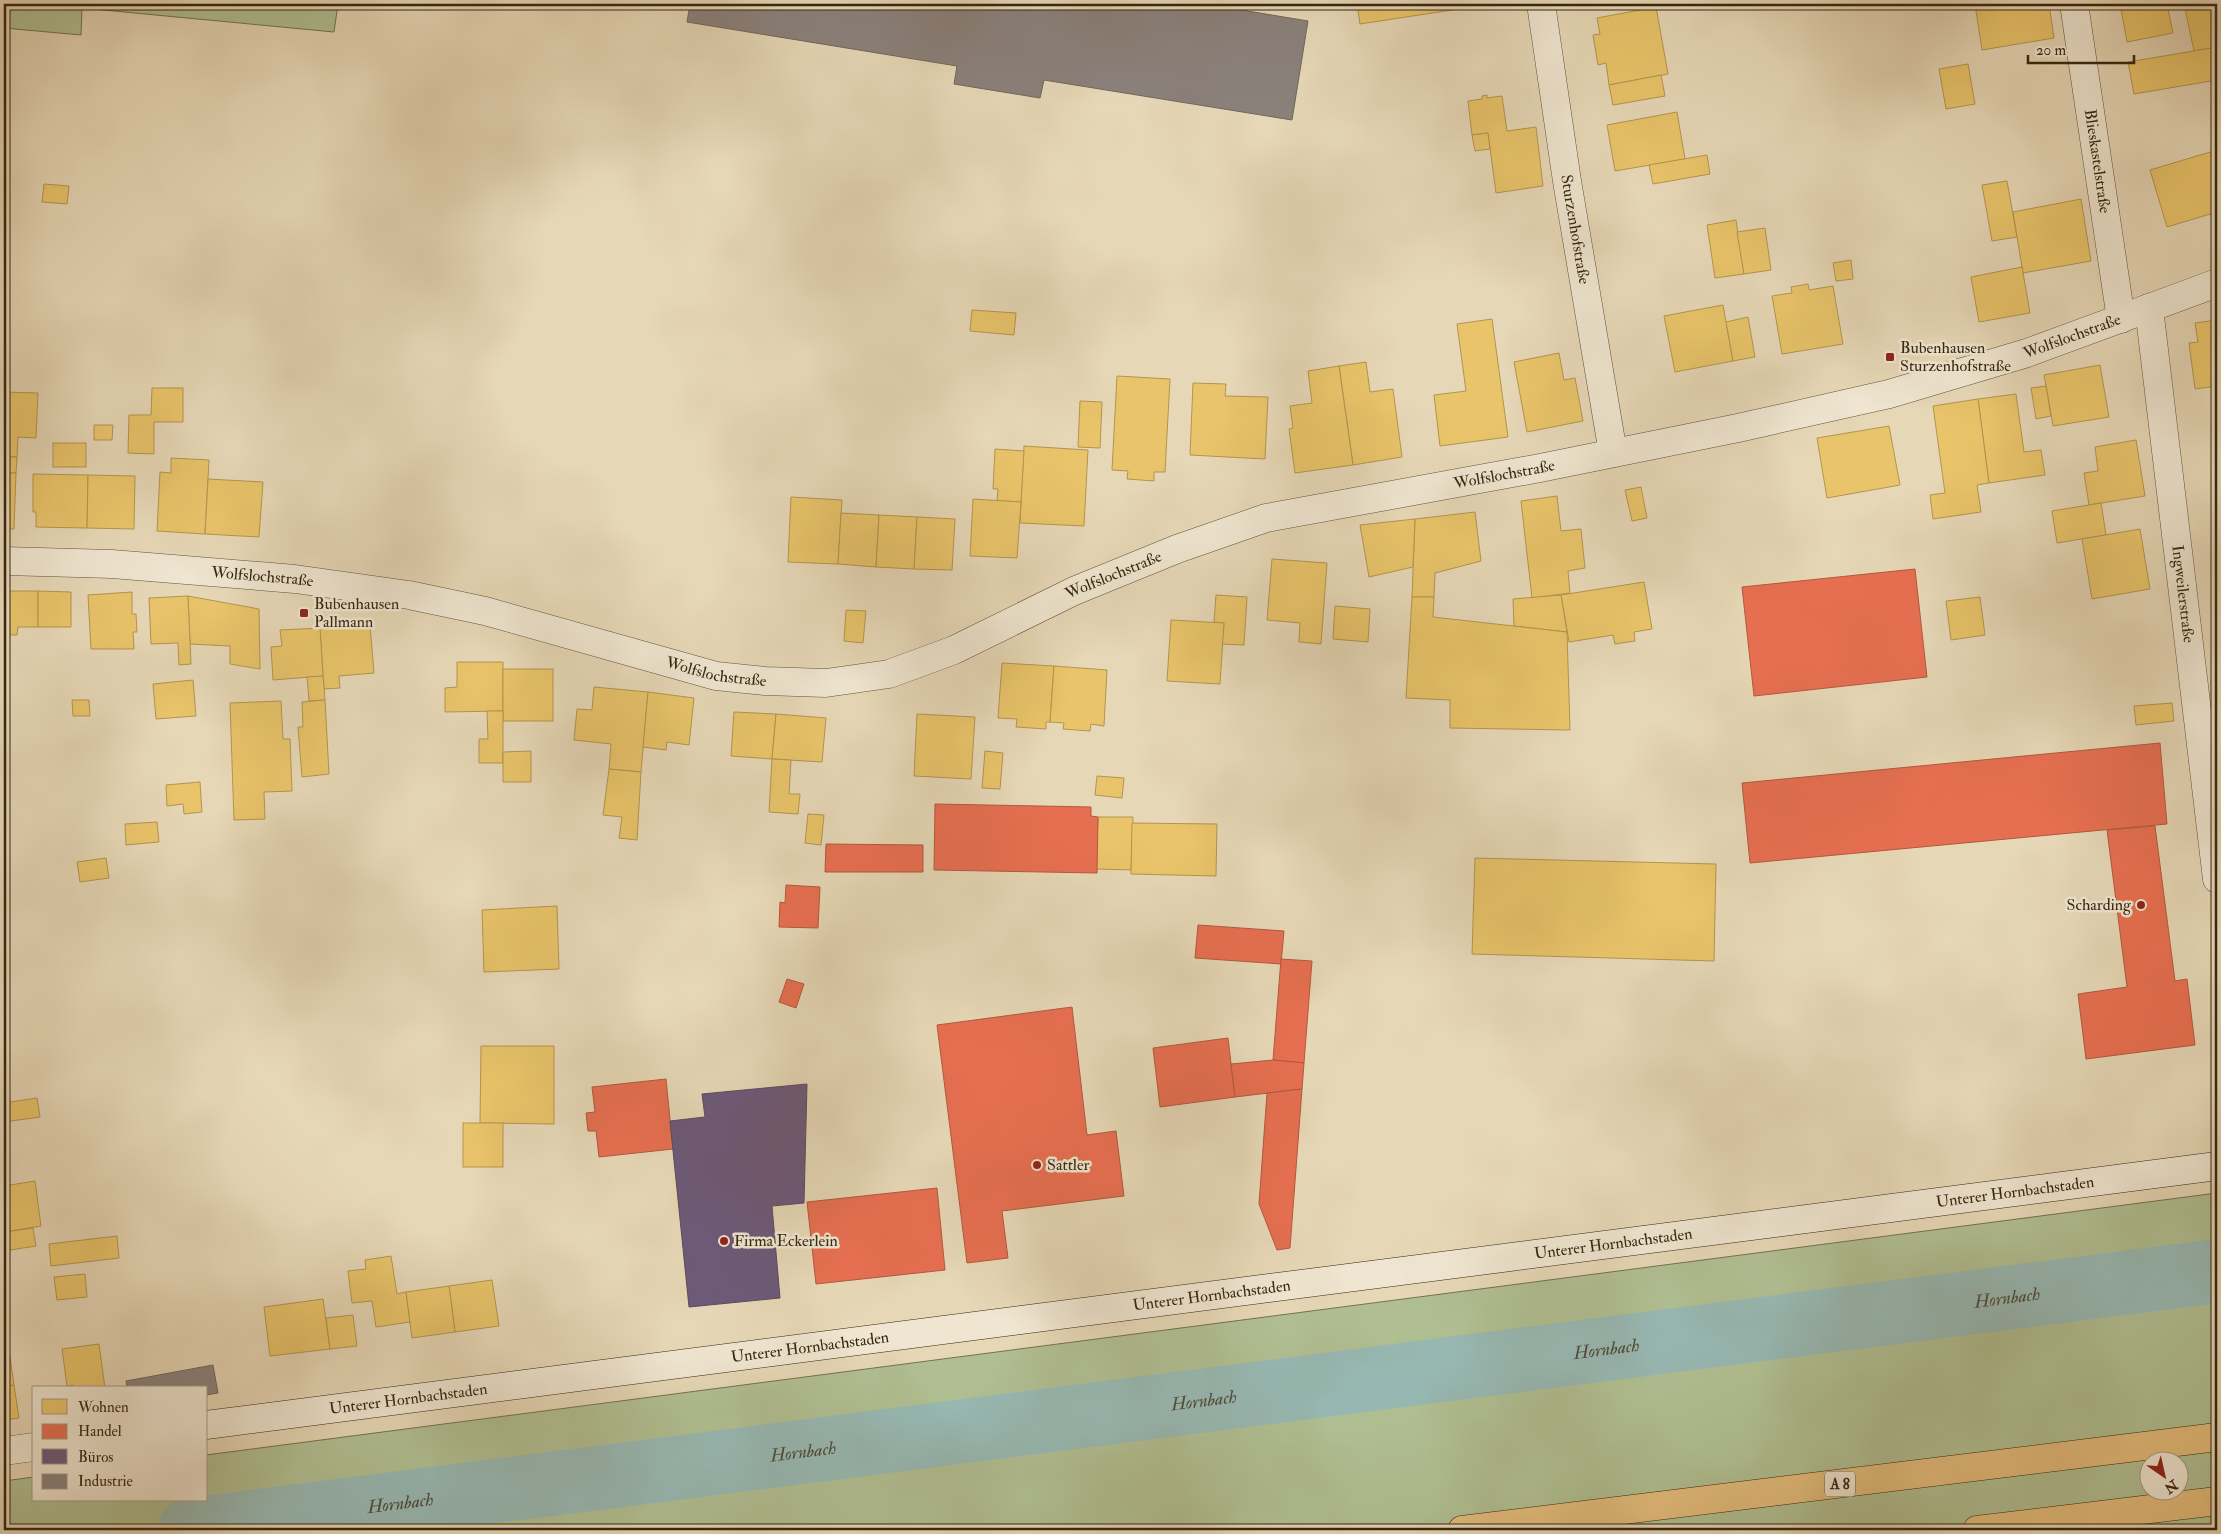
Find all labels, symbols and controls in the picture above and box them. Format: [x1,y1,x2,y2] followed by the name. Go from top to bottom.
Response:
[2028,32,2135,64] scale bar
[2036,41,2066,60] text: 20 m
[2080,108,2115,215] street label: Blieskastelstraße
[1556,173,1594,286] street label: Sturzenhofstraße
[2020,309,2124,364] street label: Wolfslochstraße
[1900,338,2011,376] place label: Bubenhausen Sturzenhofstraße
[1884,351,1896,363] marker: Bubenhausen Sturzenhofstraße
[1451,455,1557,494] street label: Wolfslochstraße
[2167,544,2199,644] street label: Ingweilerstraße
[1061,546,1165,604] street label: Wolfslochstraße
[210,562,315,592] street label: Wolfslochstraße
[314,594,399,632] place label: Bubenhausen Pallmann
[298,607,310,619] marker: Bubenhausen Pallmann
[663,652,768,691] street label: Wolfslochstraße
[2067,895,2132,915] place label: Scharding
[2135,899,2147,911] marker: Scharding
[1047,1155,1090,1175] place label: Sattler
[1031,1159,1043,1171] marker: Sattler
[1935,1172,2095,1212] street label: Unterer Hornbachstaden
[1533,1224,1694,1264] street label: Unterer Hornbachstaden
[734,1231,838,1251] place label: Firma Eckerlein
[718,1235,730,1247] marker: Firma Eckerlein
[1131,1275,1292,1316] street label: Unterer Hornbachstaden
[1972,1282,2042,1314] water label: Hornbach
[730,1327,890,1367] street label: Unterer Hornbachstaden
[1571,1333,1641,1365] water label: Hornbach
[328,1379,489,1419] street label: Unterer Hornbachstaden
[1168,1385,1238,1416] water label: Hornbach
[32,1386,208,1502] legend
[77,1398,129,1417] text: Wohnen
[78,1422,122,1441] text: Handel
[768,1436,837,1467] water label: Hornbach
[78,1448,114,1467] text: Büros
[2138,1452,2188,1502] north arrow
[78,1472,133,1491] text: Industrie
[1825,1472,1855,1496] road number: A 8
[2161,1475,2182,1497] text: N
[365,1488,435,1519] water label: Hornbach

